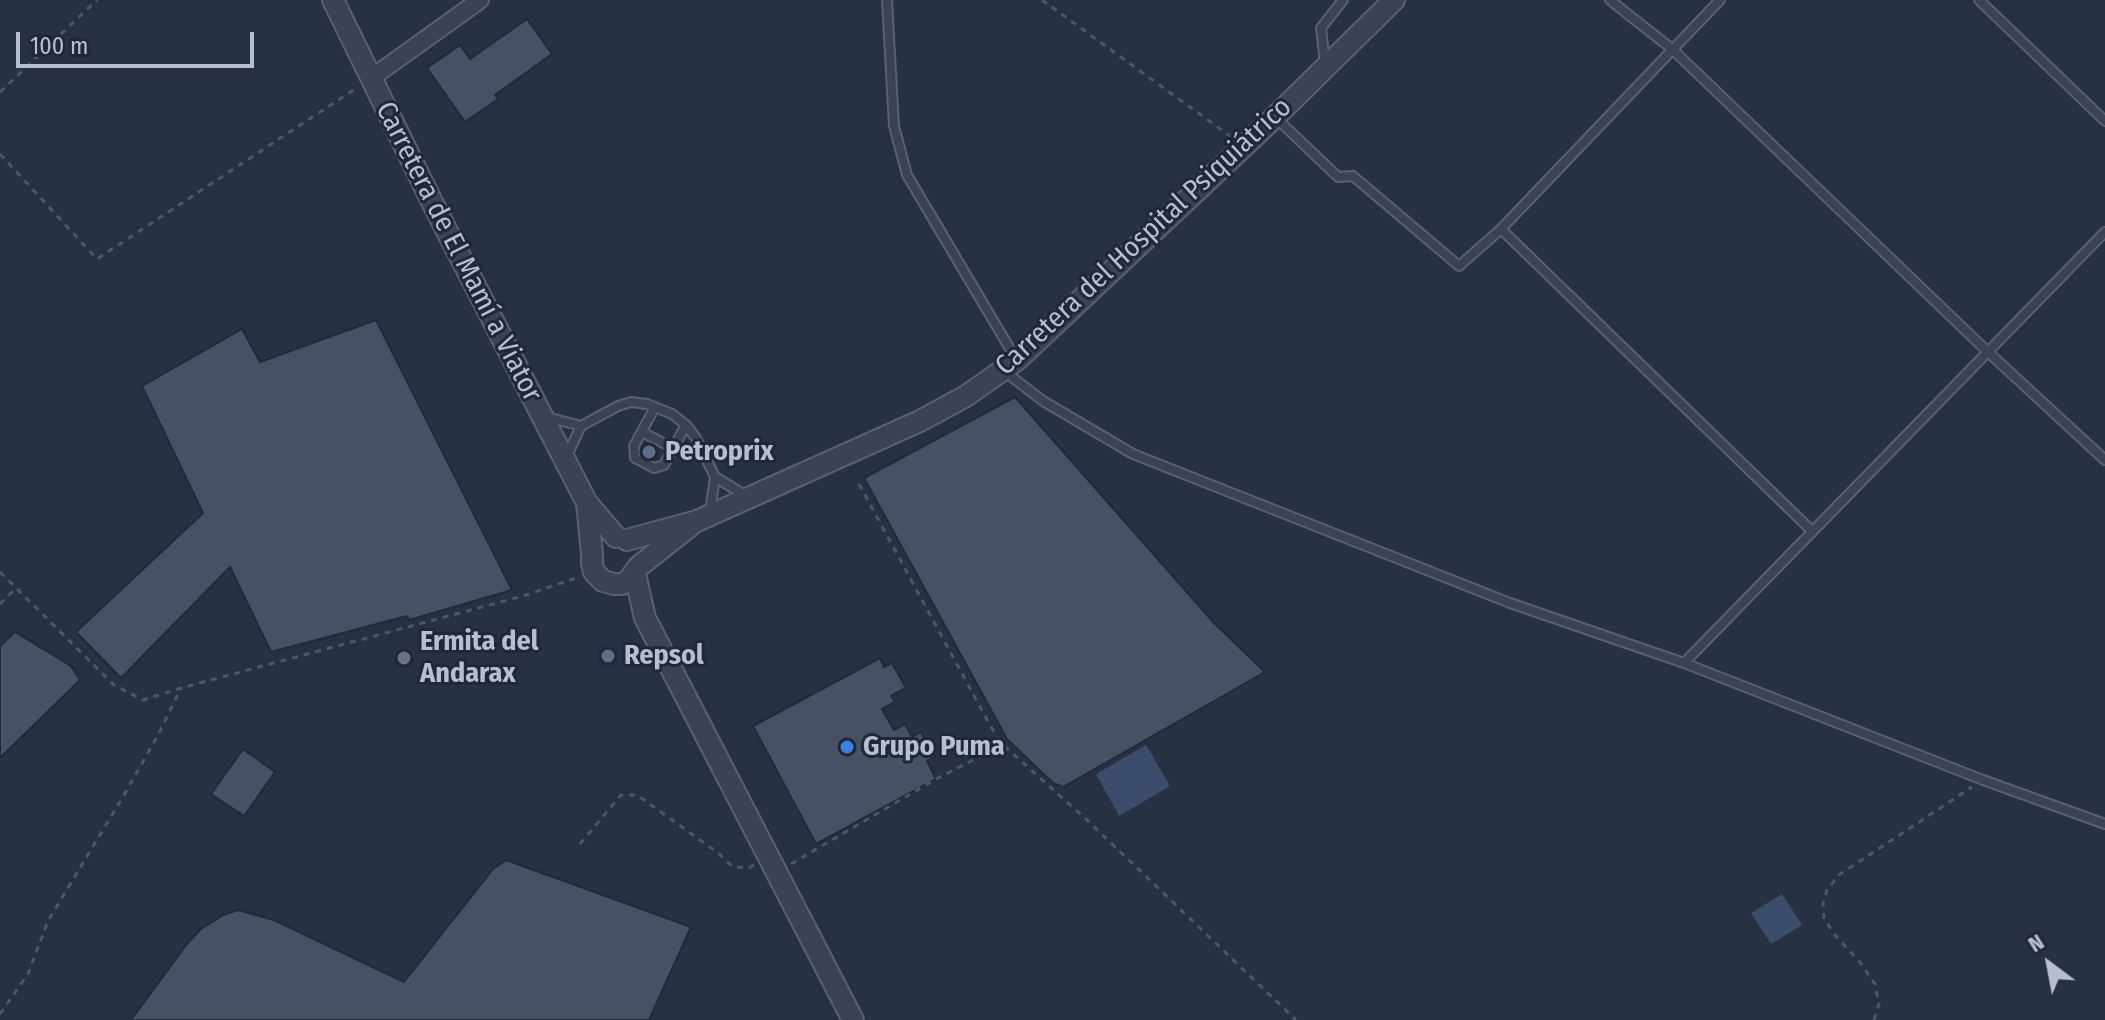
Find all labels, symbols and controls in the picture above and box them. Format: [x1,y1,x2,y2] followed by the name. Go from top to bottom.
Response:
[20,16,258,66] scale bar
[30,32,88,60] text: 100 m
[989,91,1299,383] street label: Carretera del Hospital Psiquiátrico
[368,97,548,407] street label: Carretera de El Mamí a Viator
[665,435,774,469] place label: Petroprix
[640,443,658,461] marker: Petroprix
[420,625,538,691] place label: Ermita del Andarax
[624,639,704,673] place label: Repsol
[599,647,617,665] marker: Repsol
[395,649,413,667] marker: Ermita del Andarax
[863,730,1005,764] place label: Grupo Puma
[838,738,856,756] marker: Grupo Puma
[2009,924,2089,1004] north arrow
[2023,928,2049,958] text: N

